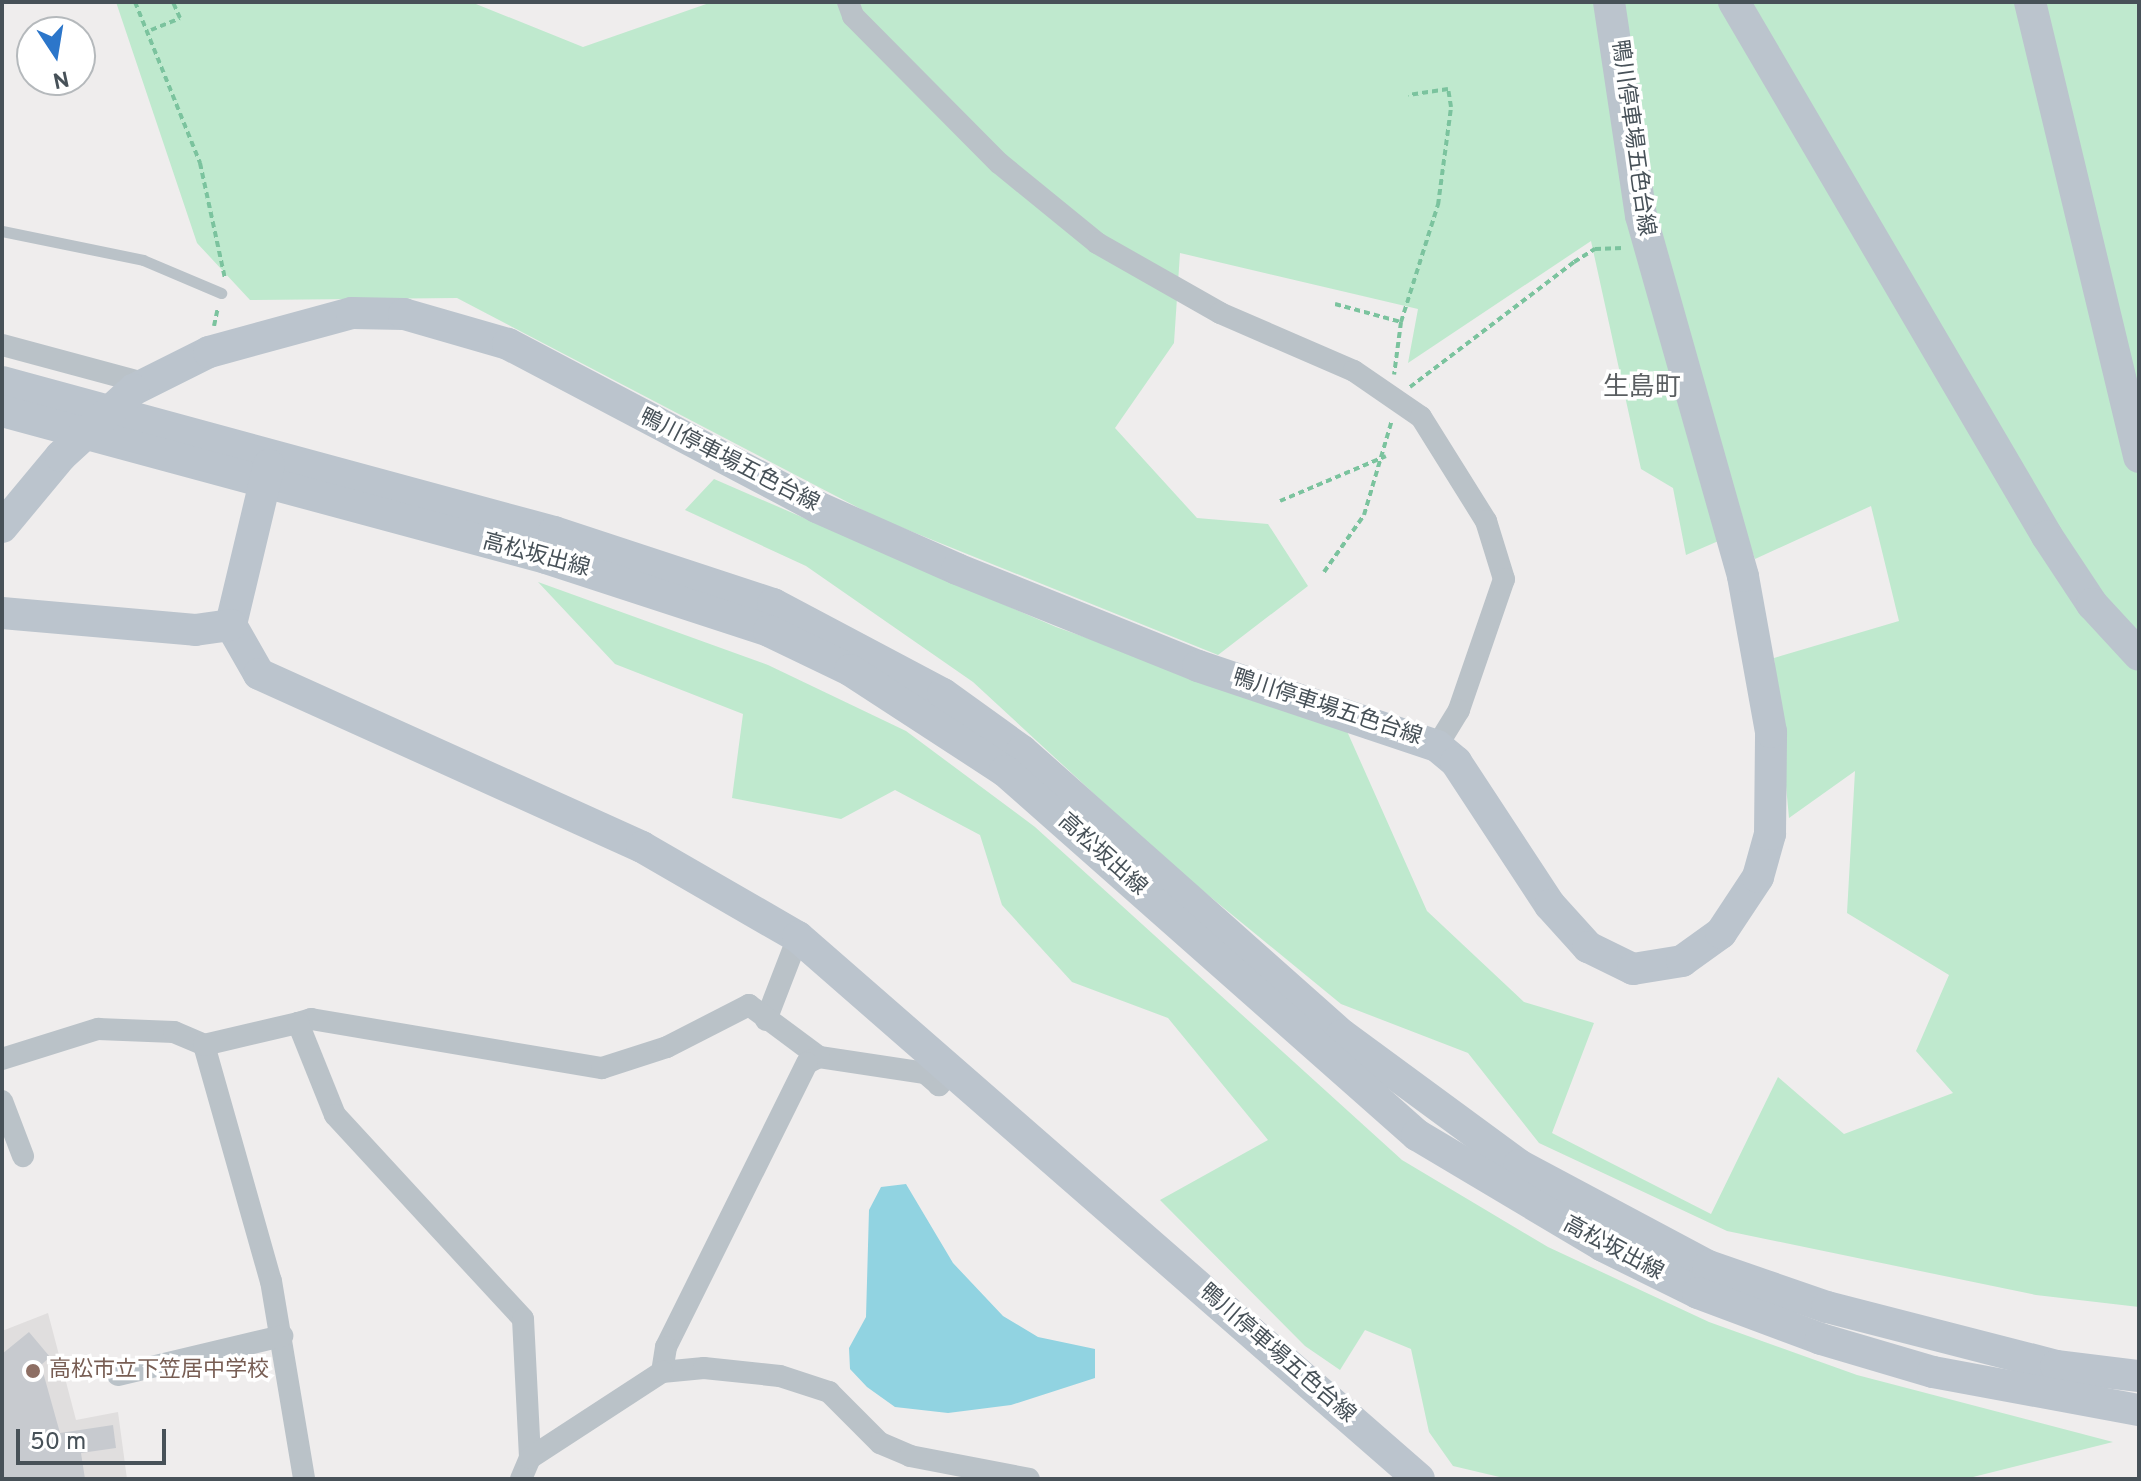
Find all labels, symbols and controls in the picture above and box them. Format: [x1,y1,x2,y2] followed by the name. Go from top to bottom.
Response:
[16,16,96,96] north arrow
[1605,38,1659,238] street label: 鴨川停車場五色台線
[50,63,71,93] text: N
[1603,373,1681,405] district label: 生島町
[635,404,823,518] street label: 鴨川停車場五色台線
[479,529,593,583] street label: 高松坂出線
[1229,665,1425,751] street label: 鴨川停車場五色台線
[1052,808,1152,902] street label: 高松坂出線
[1558,1212,1668,1286] street label: 高松坂出線
[1194,1279,1360,1429] street label: 鴨川停車場五色台線
[49,1358,269,1384] place label: 高松市立下笠居中学校
[24,1362,42,1380] marker: 高松市立下笠居中学校
[20,1413,170,1463] scale bar
[30,1428,86,1458] text: 50 m

